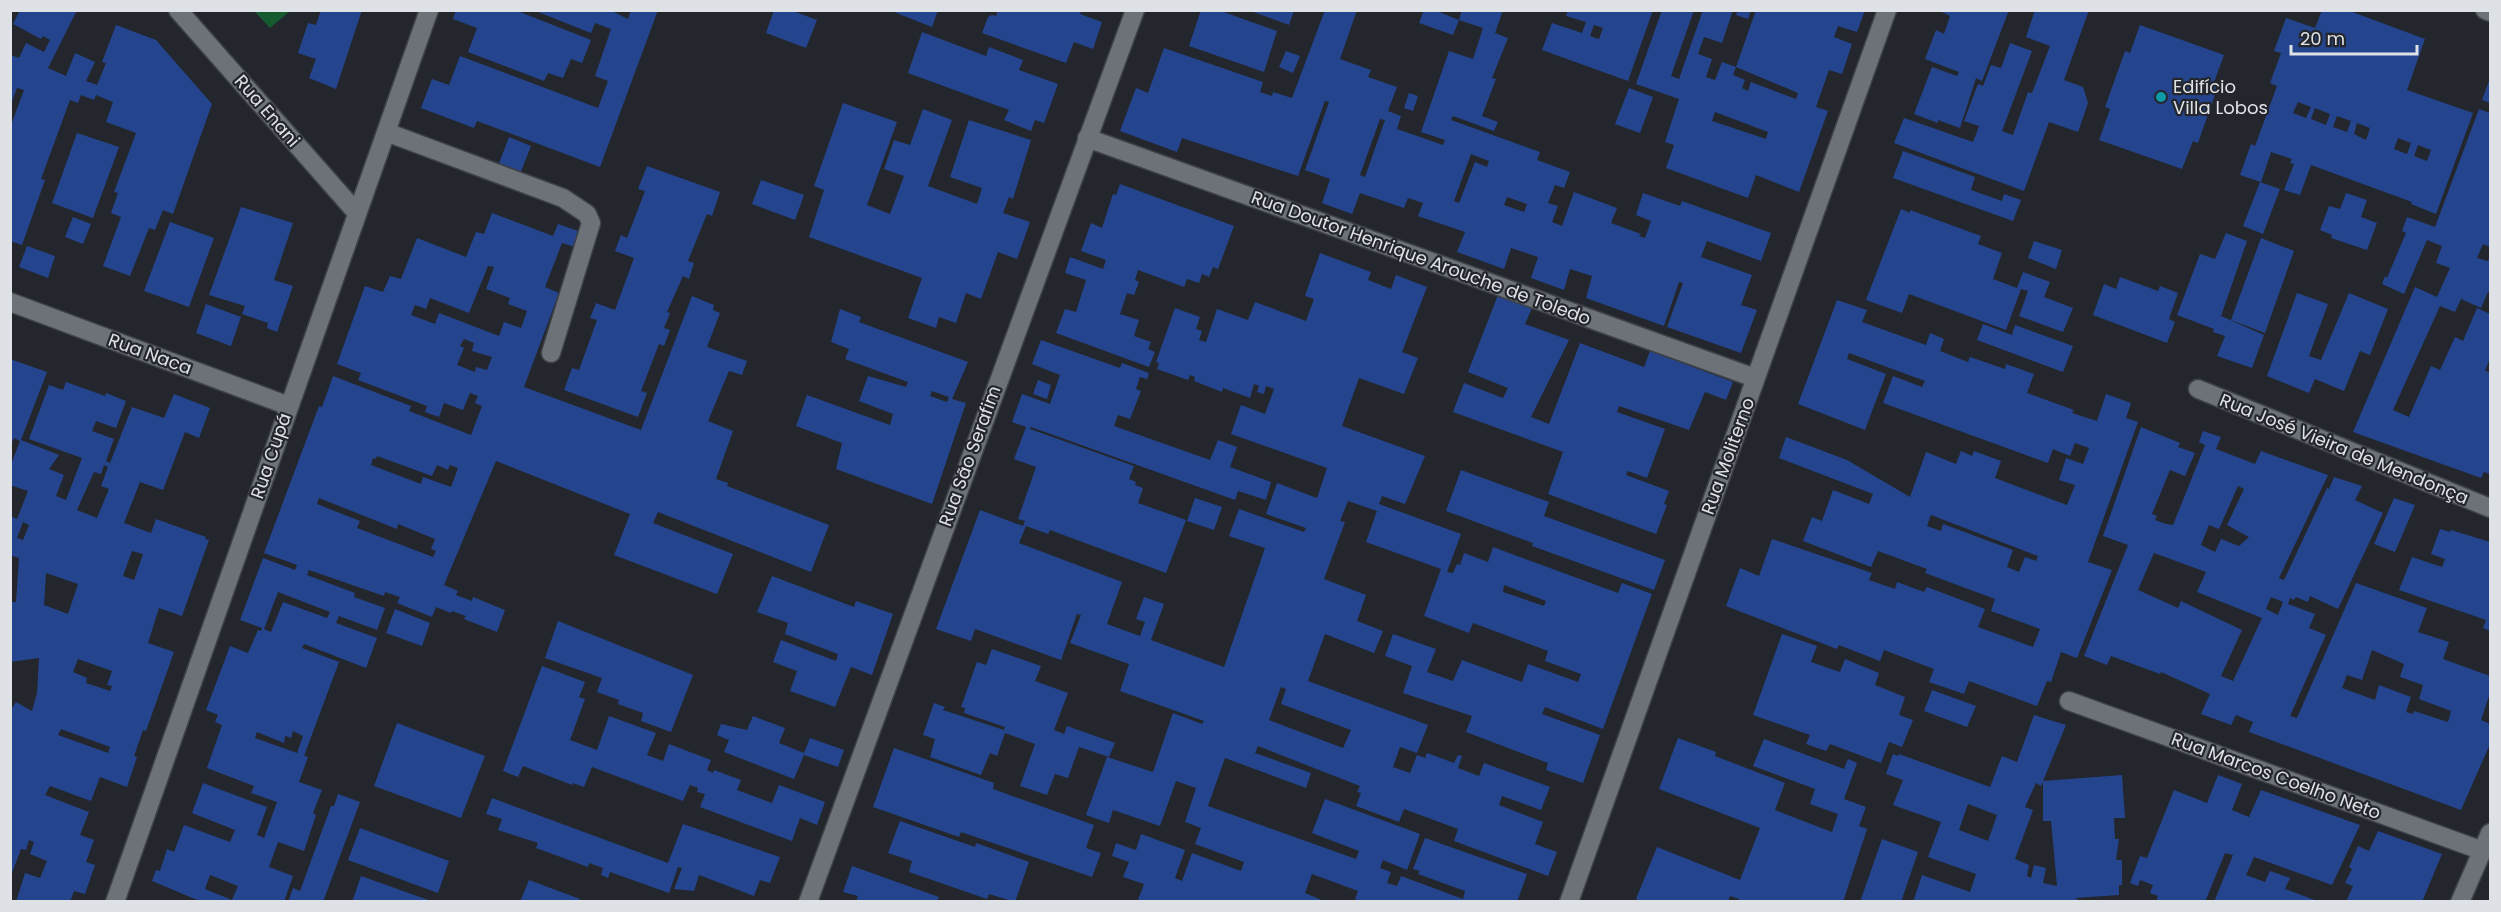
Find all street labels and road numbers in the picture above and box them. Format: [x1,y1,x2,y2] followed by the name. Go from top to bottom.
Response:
[229,69,306,152] street label: Rua Enani
[1248,184,1594,331] street label: Rua Doutor Henrique Arouche de Toledo
[105,327,195,380] street label: Rua Naca
[932,382,1007,530] street label: Rua São Serafim
[2216,387,2472,510] street label: Rua José Vieira de Mendonça
[1695,394,1760,518] street label: Rua Moliterno
[244,410,297,502] street label: Rua Cupá
[2168,726,2384,825] street label: Rua Marcos Coelho Neto

